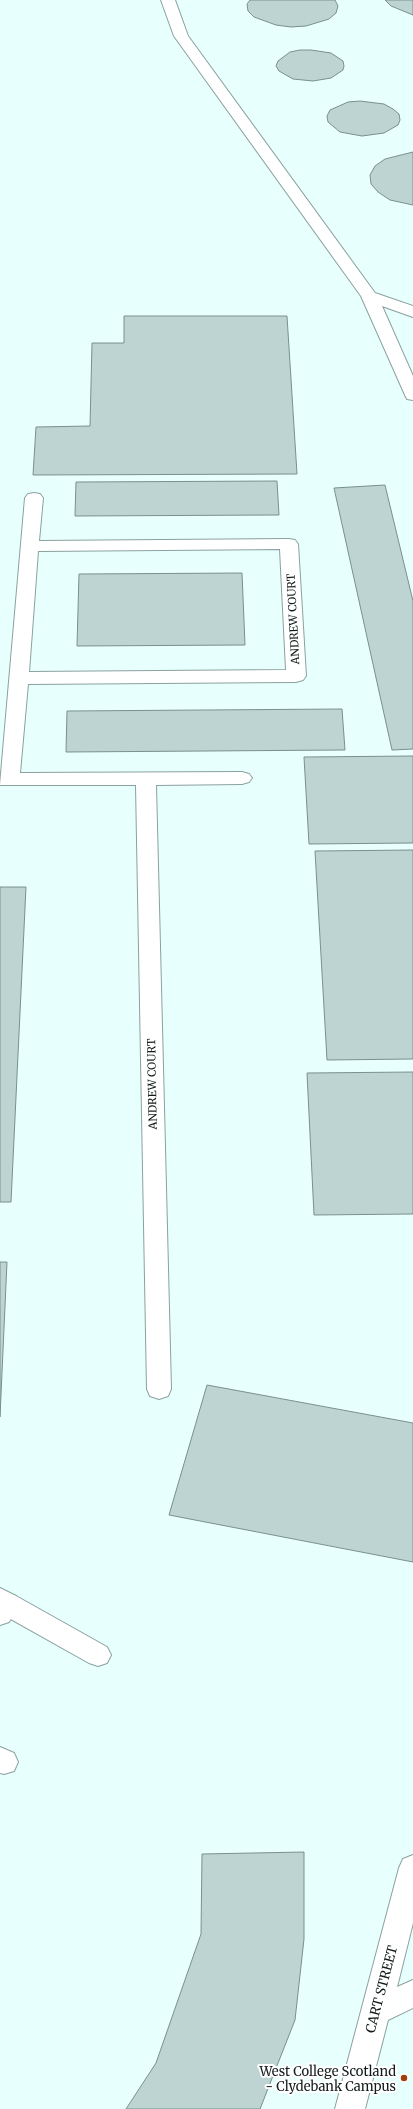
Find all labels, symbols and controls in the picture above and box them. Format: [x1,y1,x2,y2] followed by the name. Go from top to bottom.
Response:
[284,573,302,666] street label: ANDREW COURT
[144,1038,160,1131] street label: ANDREW COURT
[362,1944,401,2035] street label: CART STREET
[258,2063,396,2095] place label: West College Scotland - Clydebank Campus
[399,2073,409,2083] marker: West College Scotland - Clydebank Campus

